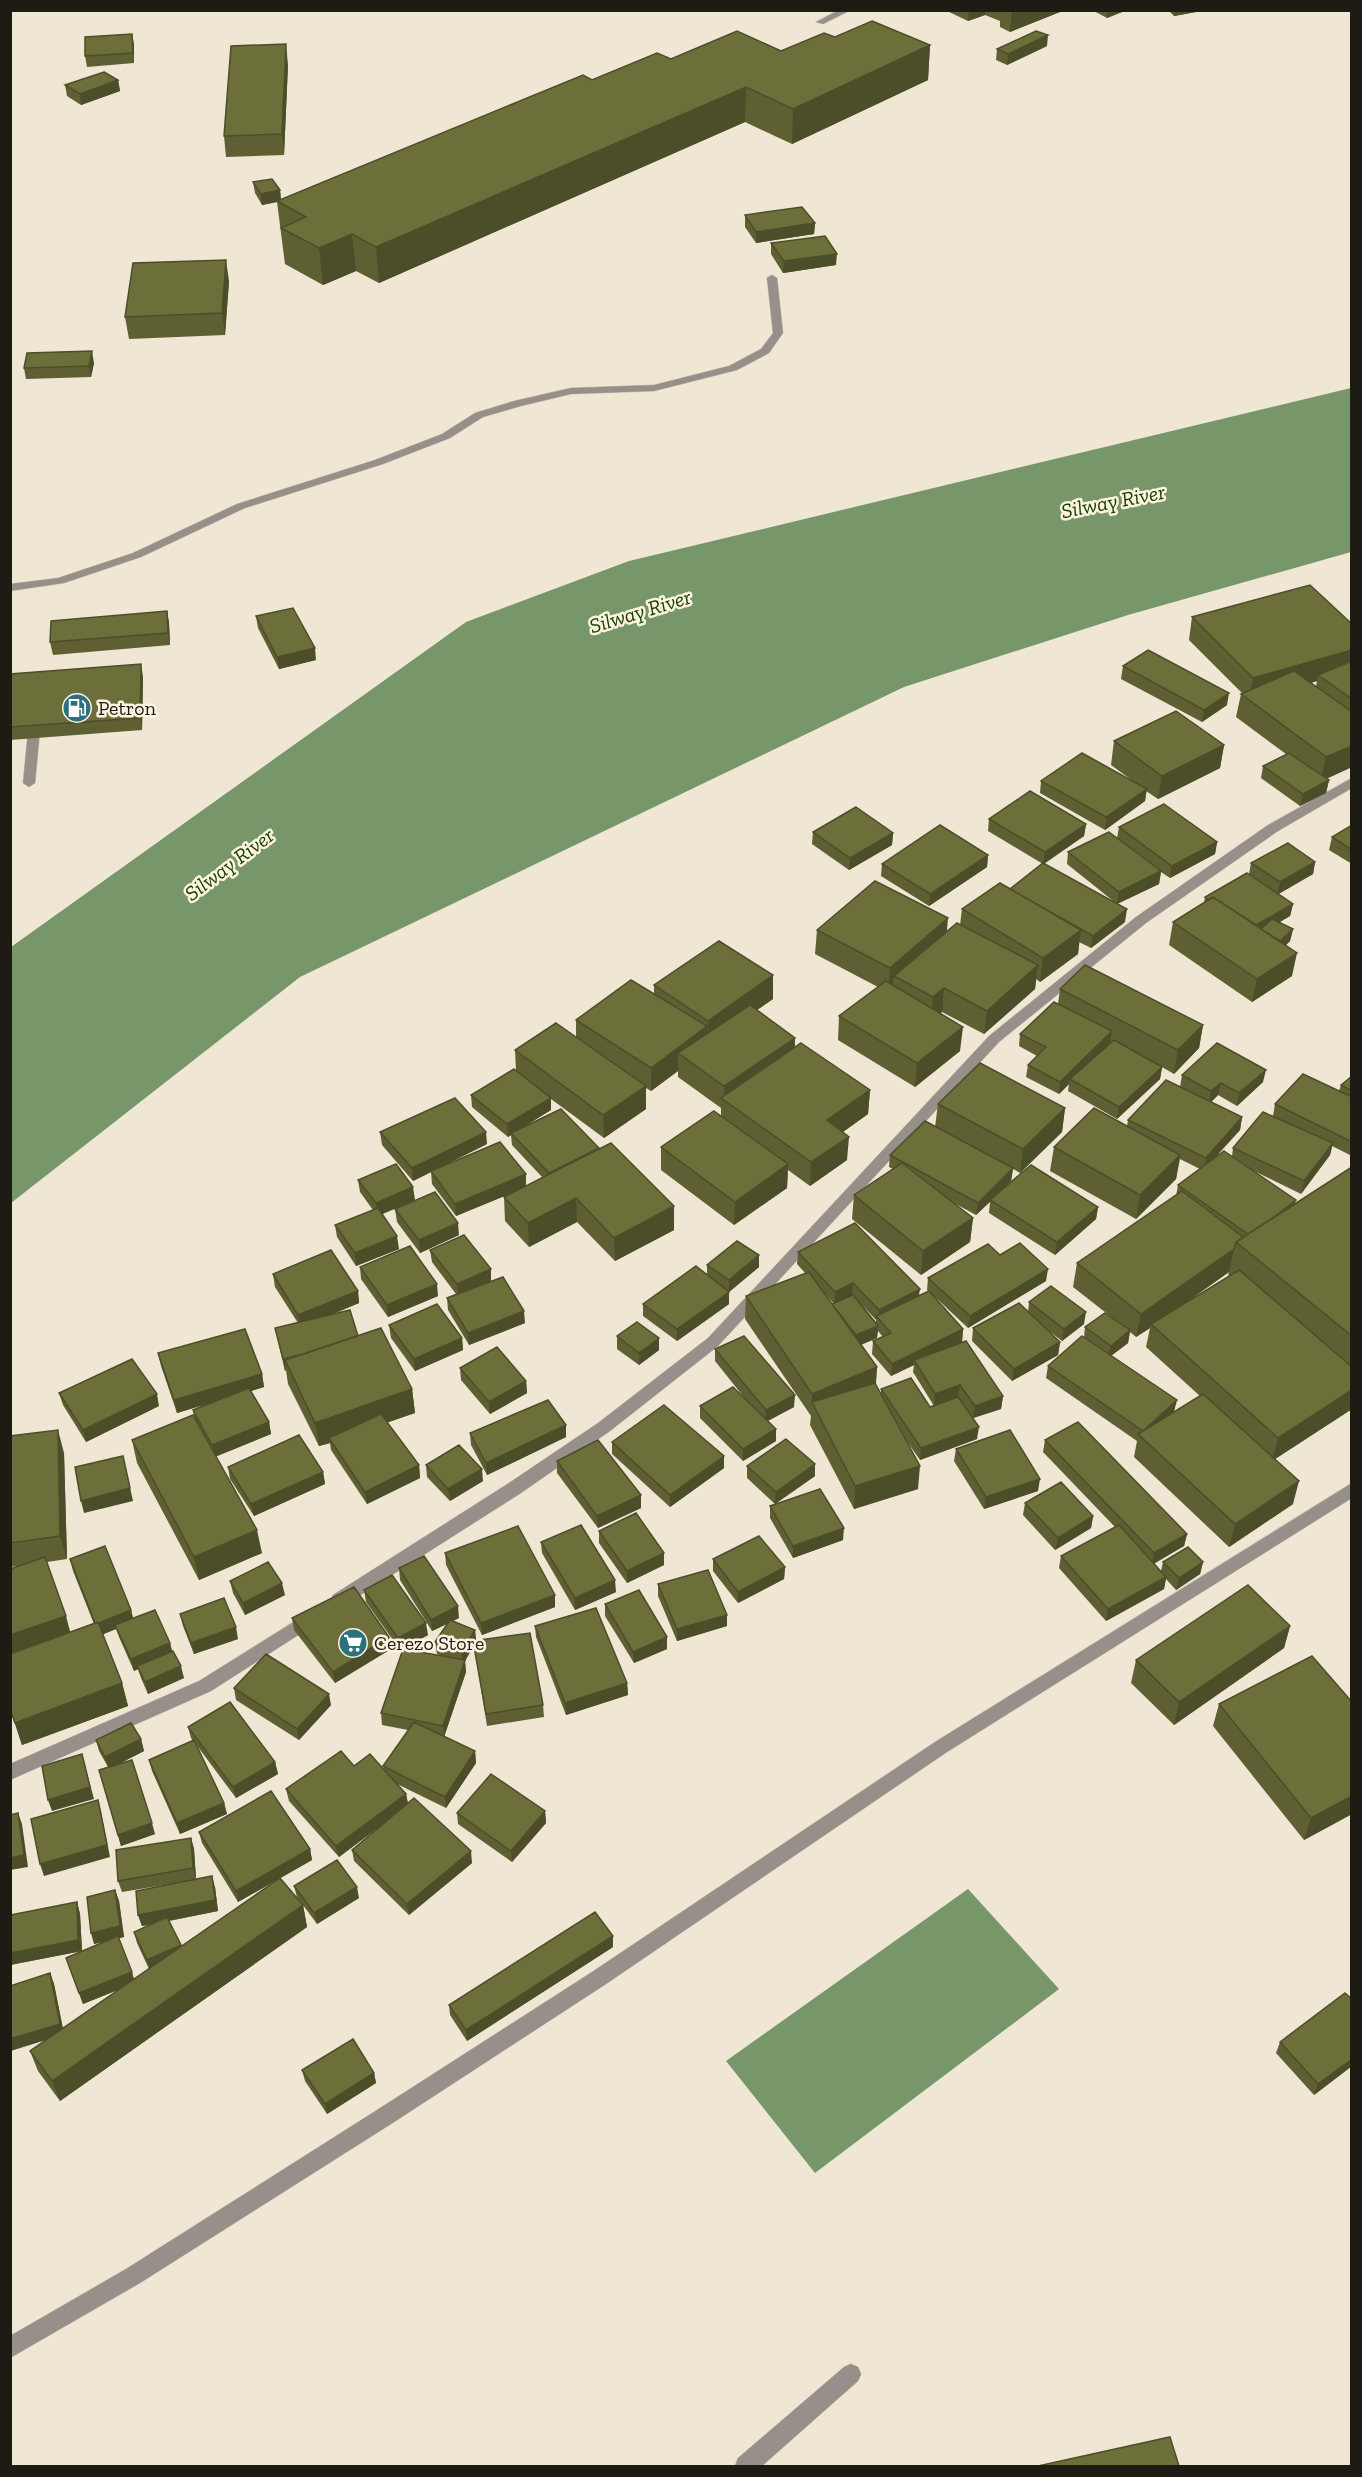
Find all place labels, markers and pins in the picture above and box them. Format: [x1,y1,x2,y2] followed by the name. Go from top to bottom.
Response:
[61,692,93,724] fuel station icon: Petron
[98,696,157,720] place label: Petron
[337,1627,369,1659] supermarket icon: Cerezo Store
[374,1631,484,1655] place label: Cerezo Store

